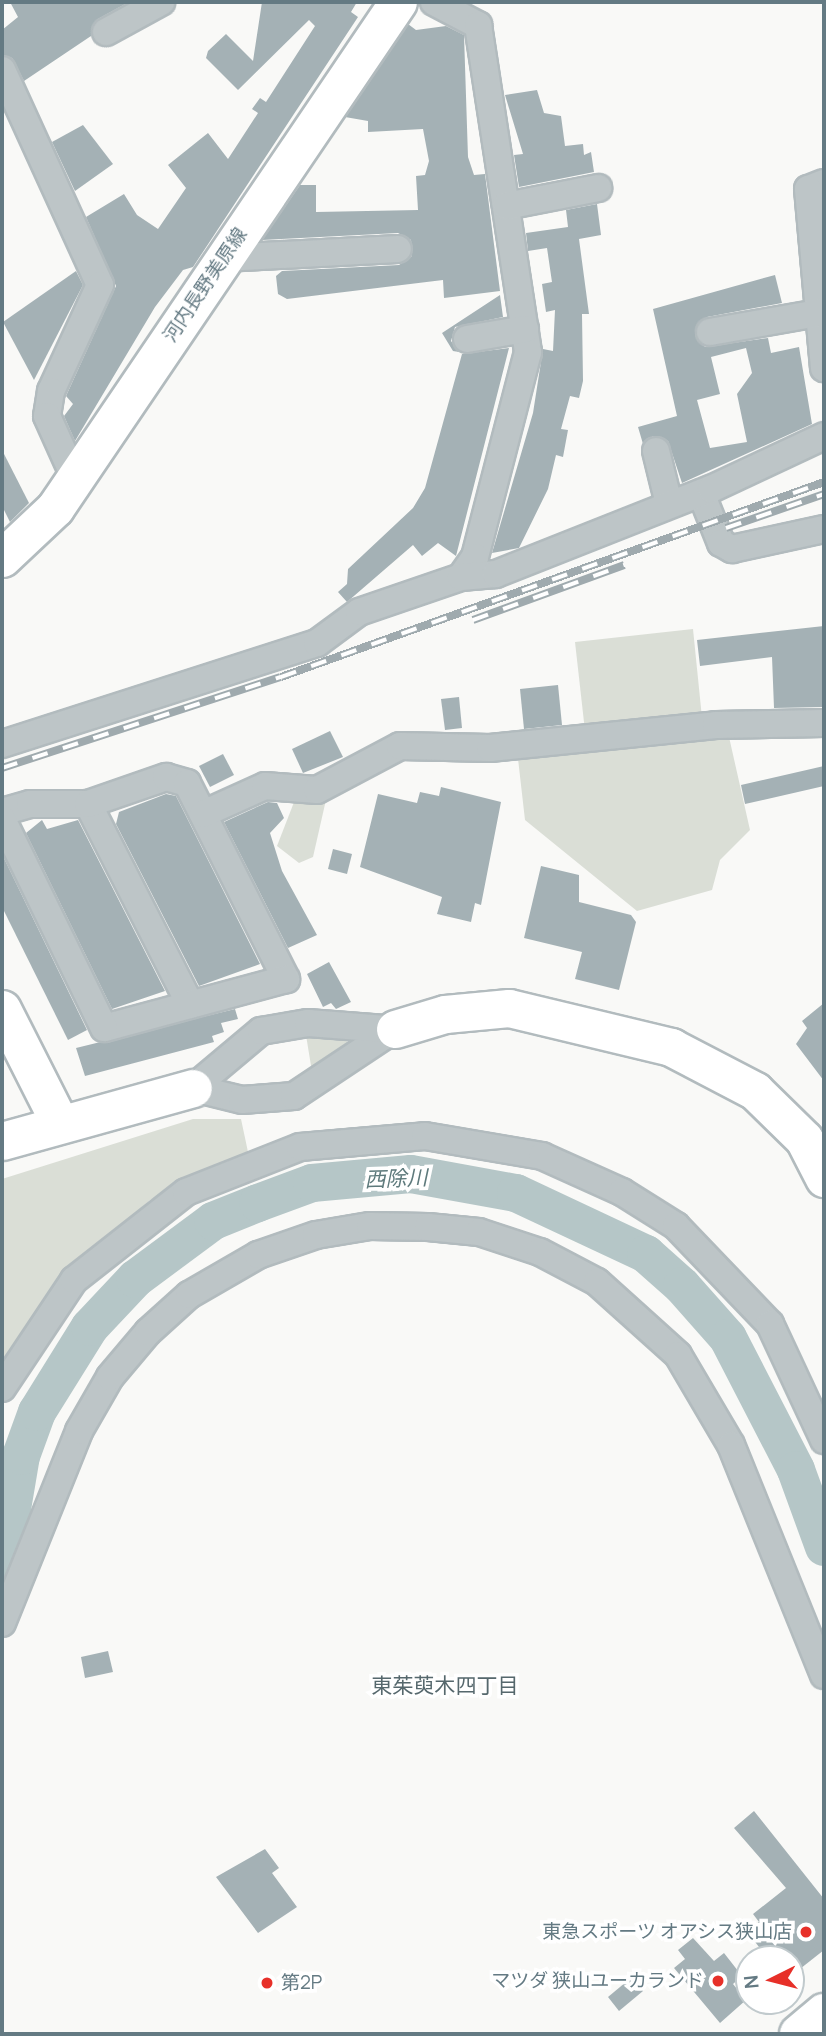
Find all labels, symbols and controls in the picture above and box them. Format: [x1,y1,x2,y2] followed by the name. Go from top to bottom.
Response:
[158,223,252,347] street label: 河内長野美原線
[364,1164,428,1192] water label: 西除川
[372,1672,518,1698] district label: 東茱萸木四丁目
[541,1921,792,1943] place label: 東急スポーツ オアシス狭山店
[798,1924,814,1940] marker: 東急スポーツ オアシス狭山店
[735,1945,805,2015] north arrow
[491,1970,704,1992] place label: マツダ 狭山ユーカランド
[281,1972,322,1994] place label: 第2P
[710,1973,726,1989] marker: マツダ 狭山ユーカランド
[737,1974,765,1990] text: N
[259,1975,275,1991] marker: 第2P

